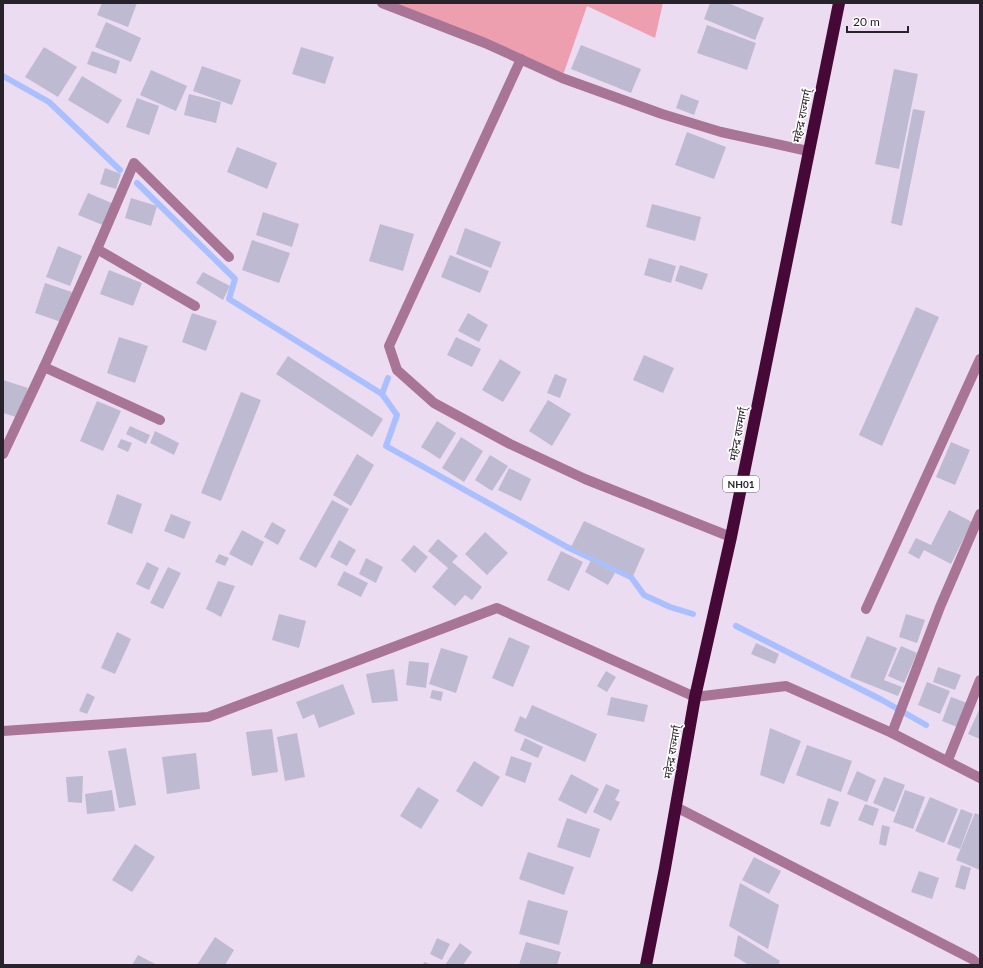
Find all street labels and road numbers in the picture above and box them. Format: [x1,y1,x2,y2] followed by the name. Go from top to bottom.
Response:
[790,86,815,144] street label: महेन्द्र राज्मार्ग्
[726,404,750,462] street label: महेन्द्र राज्मार्ग्
[723,476,759,492] road number: NH01
[660,722,684,780] street label: महेन्द्र राज्मार्ग्

